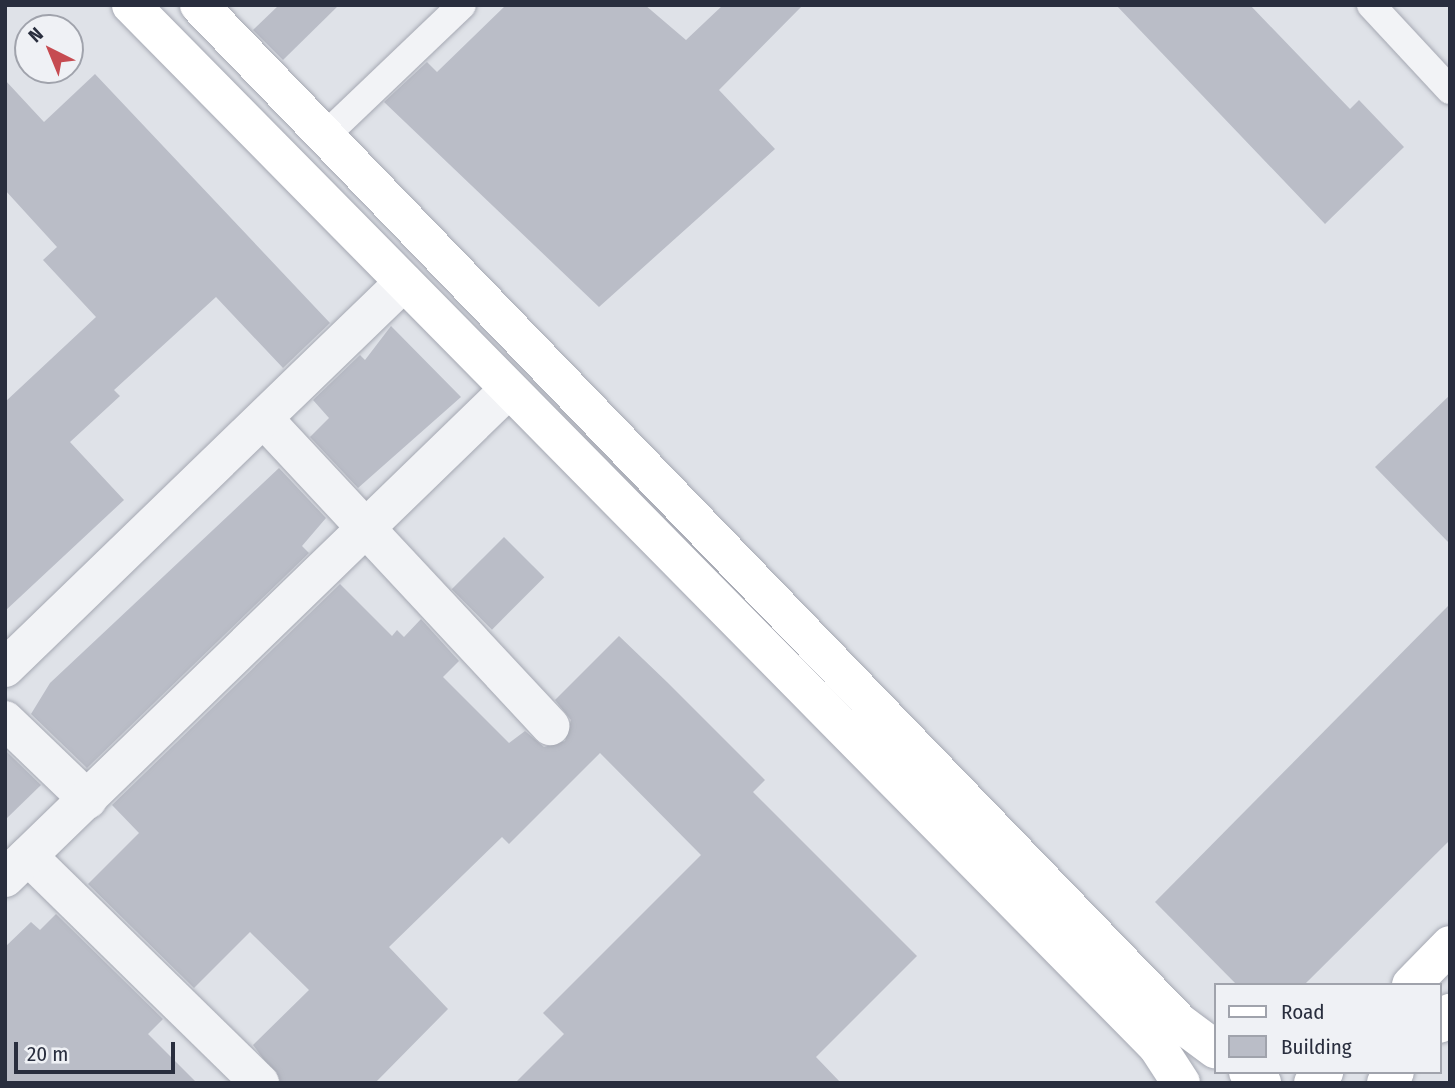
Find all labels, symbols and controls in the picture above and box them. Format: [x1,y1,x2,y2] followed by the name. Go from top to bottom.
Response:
[14,14,84,84] north arrow
[24,22,48,47] text: N
[1214,983,1441,1074] legend
[1281,999,1325,1025] text: Road
[18,1028,178,1072] scale bar
[1281,1034,1352,1060] text: Building
[27,1041,68,1067] text: 20 m

